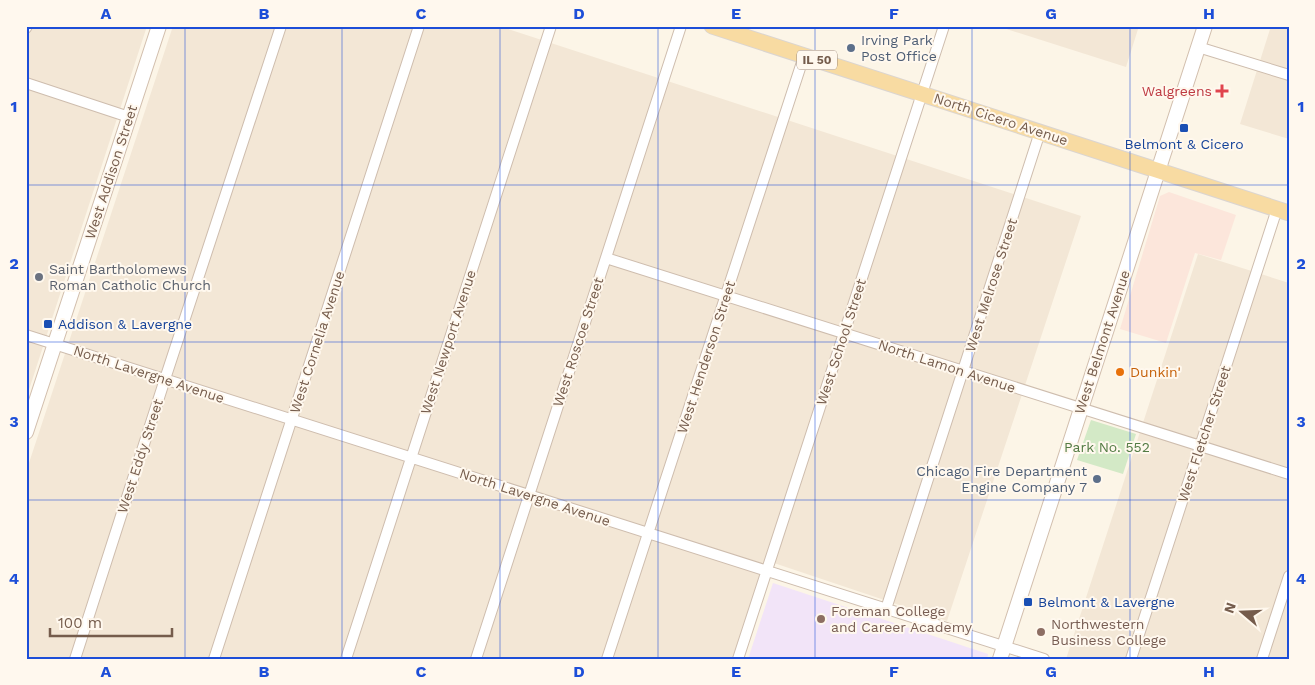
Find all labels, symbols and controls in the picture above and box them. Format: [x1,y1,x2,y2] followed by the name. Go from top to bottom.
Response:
[101,4,112,23] text: A
[259,4,270,23] text: B
[416,4,427,23] text: C
[573,4,585,23] text: D
[731,4,741,23] text: E
[889,4,899,23] text: F
[1045,4,1057,23] text: G
[1203,4,1215,23] text: H
[861,32,937,64] place label: Irving Park Post Office
[845,42,857,54] marker: Irving Park Post Office
[797,50,837,70] road number: IL 50
[1142,83,1212,99] place label: Walgreens
[1216,85,1228,97] marker: Walgreens
[932,90,1070,148] street label: North Cicero Avenue
[11,97,17,116] text: 1
[1298,97,1304,116] text: 1
[82,103,140,241] street label: West Addison Street
[1178,122,1190,134] marker: Belmont & Cicero
[1124,136,1244,152] place label: Belmont & Cicero
[962,216,1020,354] street label: West Melrose Street
[9,254,19,273] text: 2
[1296,254,1306,273] text: 2
[49,261,211,293] place label: Saint Bartholomews Roman Catholic Church
[417,268,479,416] street label: West Newport Avenue
[1071,268,1133,416] street label: West Belmont Avenue
[286,269,348,415] street label: West Cornelia Avenue
[33,271,45,283] marker: Saint Bartholomews Roman Catholic Church
[550,275,607,409] street label: West Roscoe Street
[813,277,869,407] street label: West School Street
[674,279,738,435] street label: West Henderson Street
[58,316,192,332] place label: Addison & Lavergne
[42,318,54,330] marker: Addison & Lavergne
[876,336,1018,396] street label: North Lamon Avenue
[71,342,227,406] street label: North Lavergne Avenue
[1130,364,1181,380] place label: Dunkin'
[1174,364,1234,504] street label: West Fletcher Street
[1114,366,1126,378] marker: Dunkin'
[114,397,166,515] street label: West Eddy Street
[9,412,19,431] text: 3
[1296,412,1306,431] text: 3
[1064,439,1150,455] park label: Park No. 552
[916,463,1087,495] place label: Chicago Fire Department Engine Company 7
[457,465,613,529] street label: North Lavergne Avenue
[1091,473,1103,485] marker: Chicago Fire Department Engine Company 7
[9,569,19,588] text: 4
[1296,569,1306,588] text: 4
[1218,588,1268,638] north arrow
[1038,594,1175,610] place label: Belmont & Lavergne
[1022,596,1034,608] marker: Belmont & Lavergne
[1220,600,1239,615] text: N
[831,603,973,635] place label: Foreman College and Career Academy
[50,605,172,637] scale bar
[815,613,827,625] marker: Foreman College and Career Academy
[58,614,102,632] text: 100 m
[1051,616,1166,648] place label: Northwestern Business College
[1035,626,1047,638] marker: Northwestern Business College
[101,662,112,681] text: A
[259,662,270,681] text: B
[416,662,427,681] text: C
[573,662,585,681] text: D
[731,662,741,681] text: E
[889,662,899,681] text: F
[1045,662,1057,681] text: G
[1203,662,1215,681] text: H

